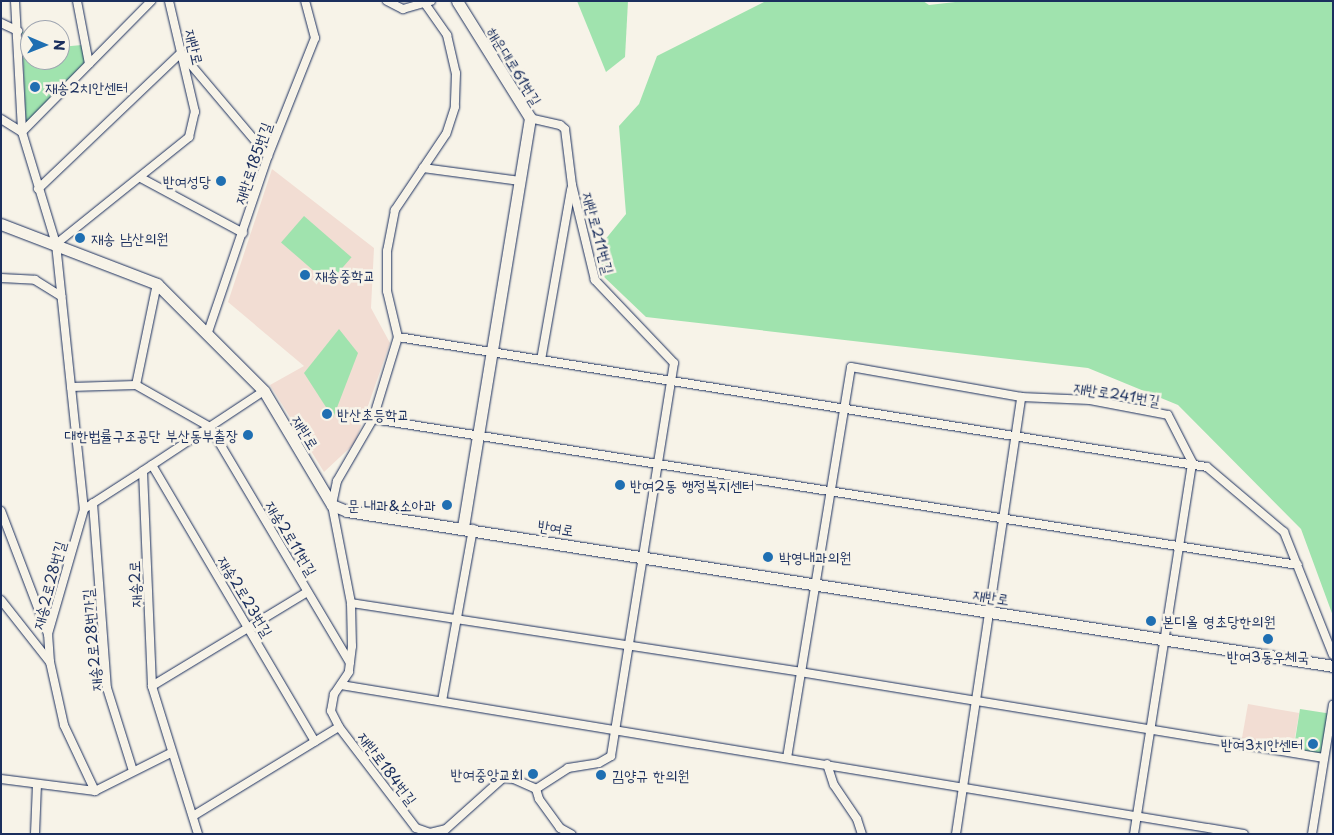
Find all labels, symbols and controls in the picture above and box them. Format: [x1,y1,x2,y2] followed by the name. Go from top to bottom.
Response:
[20,20,70,70] north arrow
[484,23,546,109] street label: 해운대로61번길
[182,27,208,67] street label: 재반로
[49,40,70,51] text: N
[45,78,128,96] place label: 재송2치안센터
[29,81,41,93] marker: 재송2치안센터
[230,120,274,206] street label: 재반로185번길
[163,172,211,190] place label: 반여성당
[215,175,227,187] marker: 반여성당
[579,190,619,276] street label: 재반로211번길
[91,229,168,247] place label: 재송 남산의원
[73,231,87,245] marker: 재송 남산의원
[315,266,375,284] place label: 재송중학교
[299,269,311,281] marker: 재송중학교
[1073,377,1161,409] street label: 재반로241번길
[337,405,409,423] place label: 반산초등학교
[321,408,333,420] marker: 반산초등학교
[289,412,323,452] street label: 재반로
[64,426,238,444] place label: 대한법률구조공단 부산동부출장
[242,429,254,441] marker: 대한법률구조공단 부산동부출장
[630,476,754,494] place label: 반여2동 행정복지센터
[614,479,626,491] marker: 반여2동 행정복지센터
[347,496,436,514] place label: 문 내과&소아과
[263,497,321,579] street label: 재송2로11번길
[440,498,454,512] marker: 문 내과&소아과
[537,515,575,539] street label: 반여로
[28,539,68,631] street label: 재송2로28번길
[779,548,851,566] place label: 박영내과의원
[761,550,775,564] marker: 박영내과의원
[215,552,277,640] street label: 재송2로23번길
[124,560,144,608] street label: 재송2로
[972,584,1010,608] street label: 재반로
[78,588,104,692] street label: 재송2로28번가길
[1162,612,1276,630] place label: 본디올 영초당한의원
[1144,614,1158,628] marker: 본디올 영초당한의원
[1262,633,1274,645] marker: 반여3동우체국
[1227,647,1309,665] place label: 반여3동우체국
[355,728,421,808] street label: 재반로184번길
[1221,735,1303,753] place label: 반여3치안센터
[1307,738,1319,750] marker: 반여3치안센터
[451,765,523,783] place label: 반여중앙교회
[612,766,689,784] place label: 김양규 한의원
[527,768,539,780] marker: 반여중앙교회
[594,768,608,782] marker: 김양규 한의원

